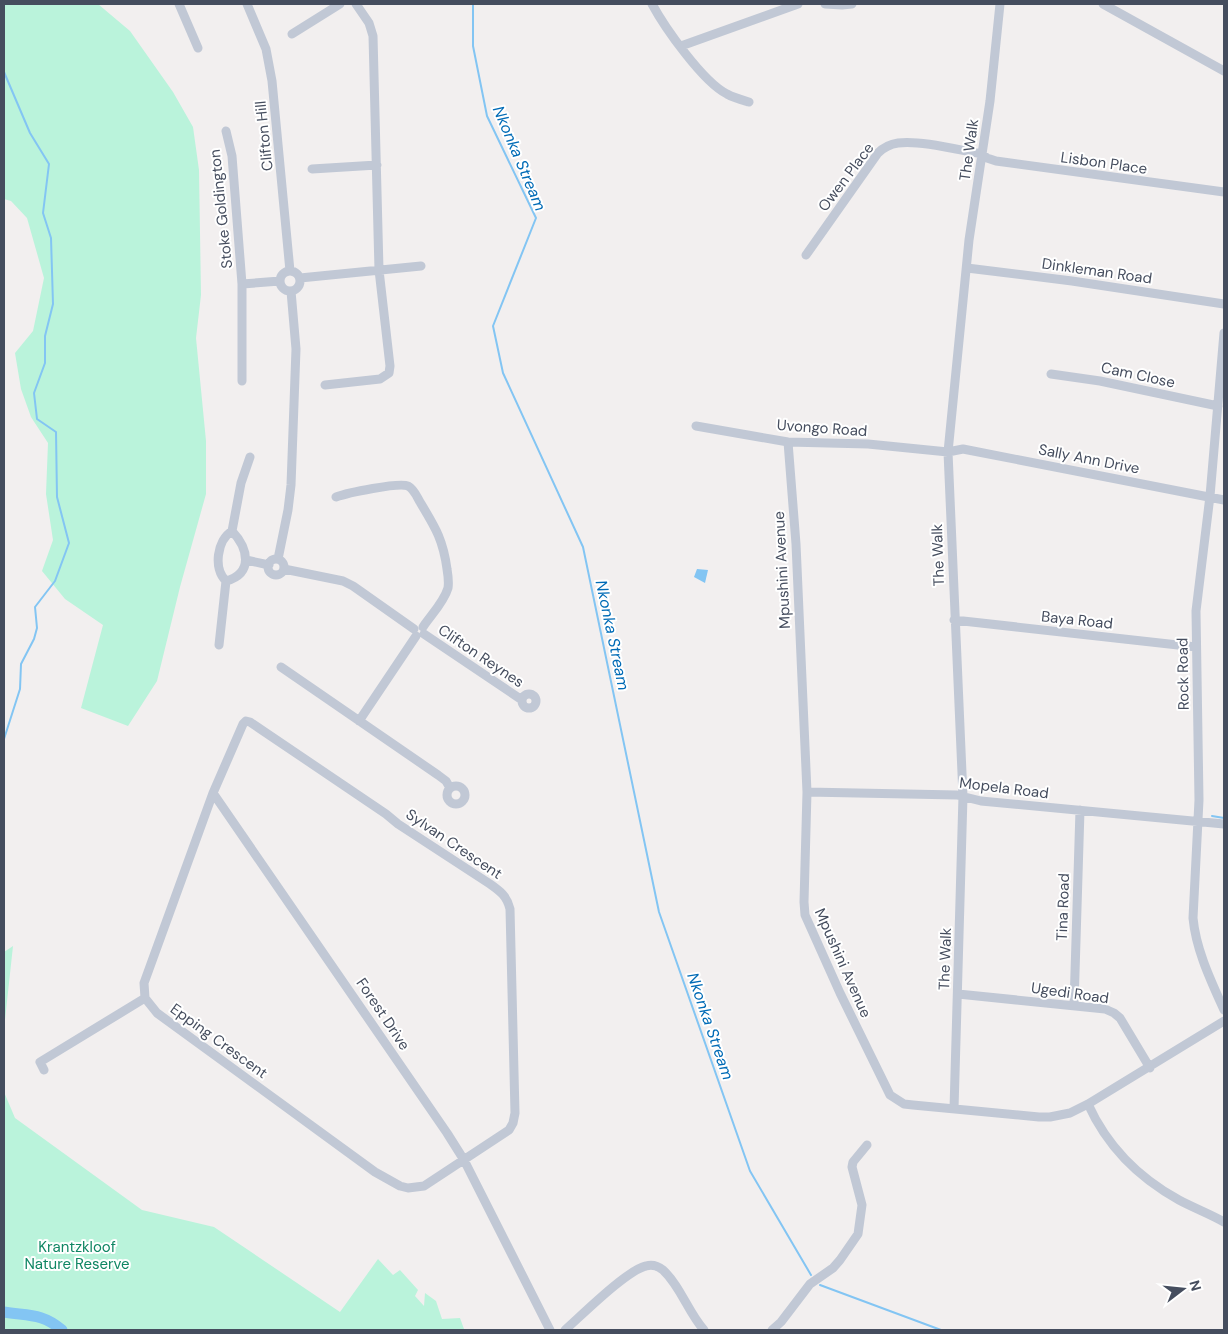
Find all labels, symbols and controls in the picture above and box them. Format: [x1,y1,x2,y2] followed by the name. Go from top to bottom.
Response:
[250,100,278,172] street label: Clifton Hill
[488,103,551,214] water label: Nkonka Stream
[955,117,983,182] street label: The Walk
[814,139,878,215] street label: Owen Place
[1059,147,1149,179] street label: Lisbon Place
[205,148,237,270] street label: Stoke Goldington
[1041,253,1153,289] street label: Dinkleman Road
[1099,357,1177,393] street label: Cam Close
[776,415,868,441] street label: Uvongo Road
[1037,439,1141,479] street label: Sally Ann Drive
[769,511,795,629] street label: Mpushini Avenue
[927,523,949,587] street label: The Walk
[591,578,634,692] water label: Nkonka Stream
[1040,606,1114,634] street label: Baya Road
[434,620,528,692] street label: Clifton Reynes
[1172,638,1194,710] street label: Rock Road
[958,773,1050,803] street label: Mopela Road
[402,804,506,884] street label: Sylvan Crescent
[1052,873,1074,941] street label: Tina Road
[810,905,876,1021] street label: Mpushini Avenue
[934,927,956,991] street label: The Walk
[682,970,739,1083] water label: Nkonka Stream
[352,974,414,1054] street label: Forest Drive
[1030,978,1110,1008] street label: Ugedi Road
[166,999,272,1083] street label: Epping Crescent
[24,1237,130,1274] park label: Krantzkloof Nature Reserve
[1158,1264,1208,1314] north arrow
[1185,1278,1206,1293] text: N

